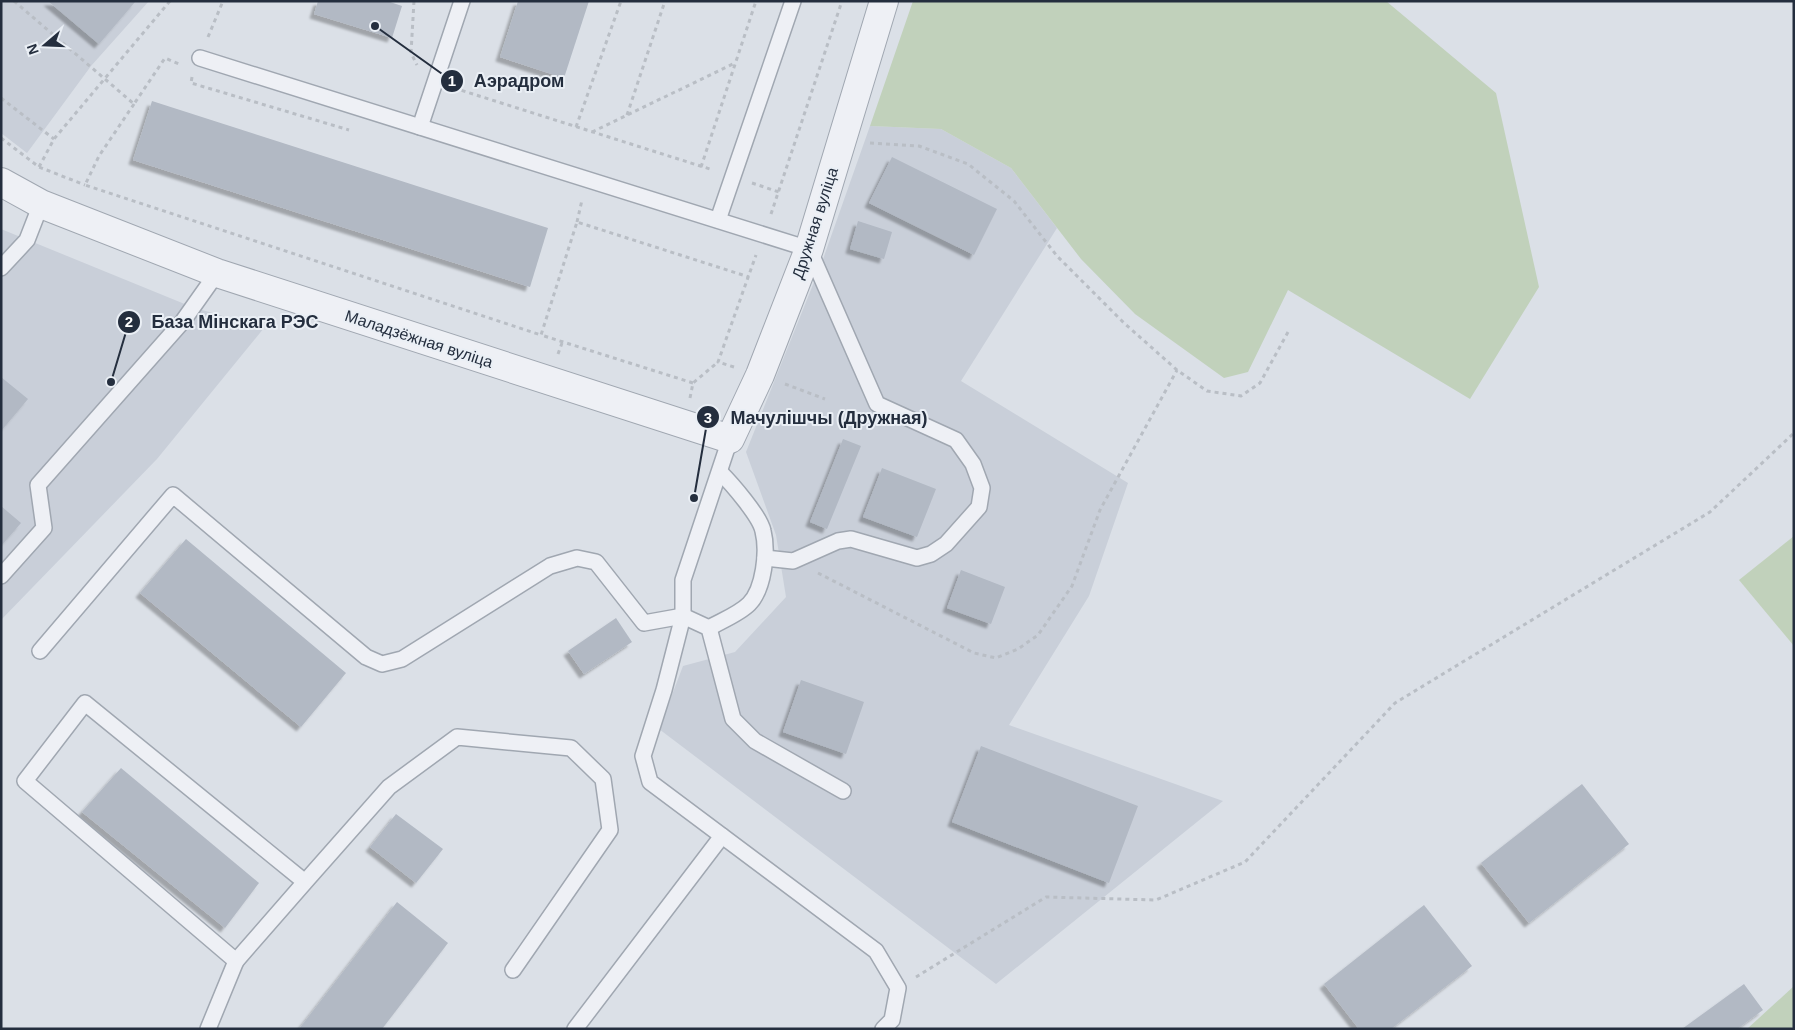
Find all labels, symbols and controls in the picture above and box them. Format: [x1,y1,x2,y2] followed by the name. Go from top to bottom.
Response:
[20,20,70,70] north arrow
[23,42,42,57] text: N
[439,65,575,98] callout: Аэрадром
[474,71,564,91] text: Аэрадром
[448,72,456,89] text: 1
[789,165,841,281] street label: Дружная вуліца
[117,306,329,339] callout: База Мінскага РЭС
[343,307,495,371] street label: Маладзёжная вуліца
[151,312,319,332] text: База Мінскага РЭС
[125,313,133,330] text: 2
[695,401,937,434] callout: Мачулішчы (Дружная)
[730,408,928,428] text: Мачулішчы (Дружная)
[704,409,712,426] text: 3

